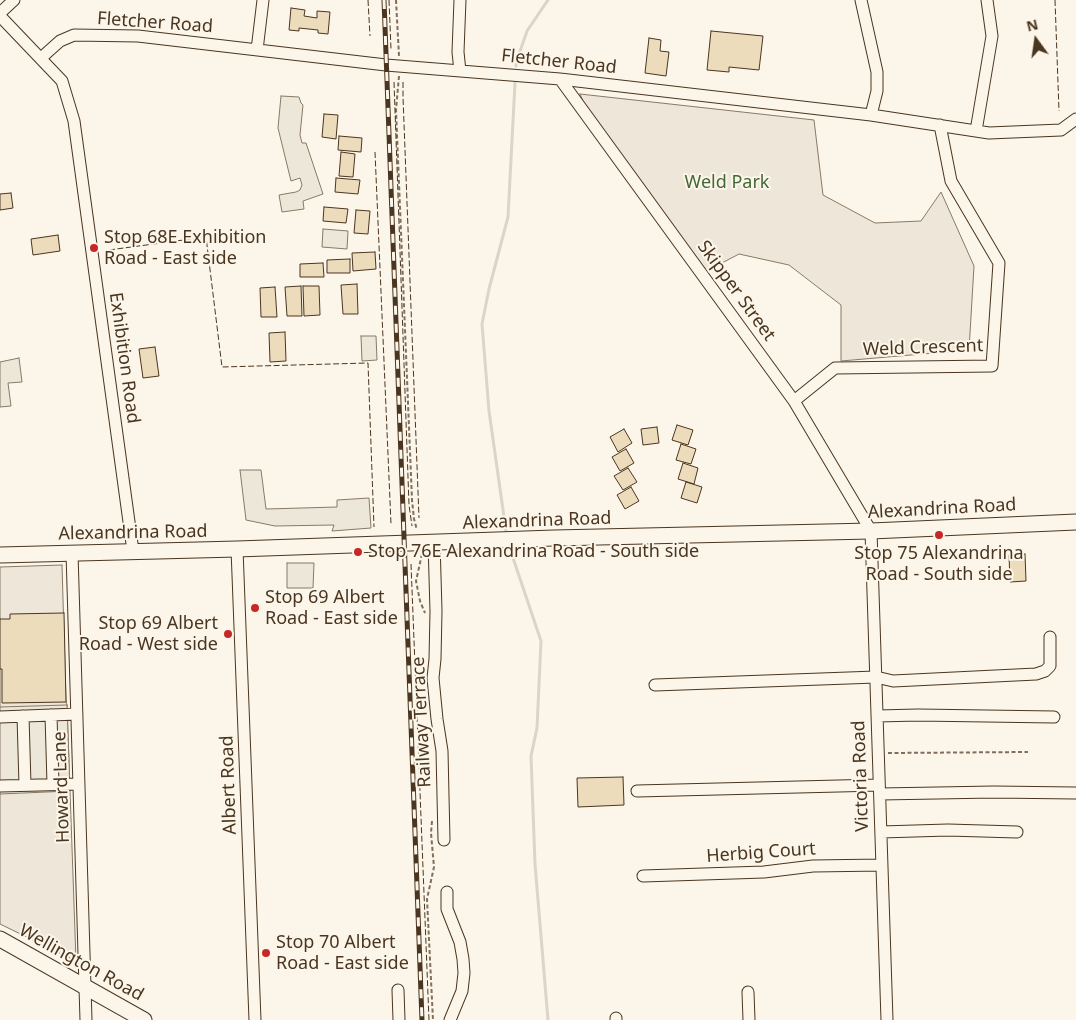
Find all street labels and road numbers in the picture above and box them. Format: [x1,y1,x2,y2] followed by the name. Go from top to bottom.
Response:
[96,8,214,38] street label: Fletcher Road
[500,45,618,79] street label: Fletcher Road
[692,237,780,345] street label: Skipper Street
[104,291,144,425] street label: Exhibition Road
[862,335,984,361] street label: Weld Crescent
[867,494,1017,524] street label: Alexandrina Road
[462,508,612,534] street label: Alexandrina Road
[58,521,208,545] street label: Alexandrina Road
[408,656,436,788] street label: Railway Terrace
[848,720,874,832] street label: Victoria Road
[49,731,75,843] street label: Howard Lane
[216,735,242,835] street label: Albert Road
[706,838,816,868] street label: Herbig Court
[15,920,147,1006] street label: Wellington Road

